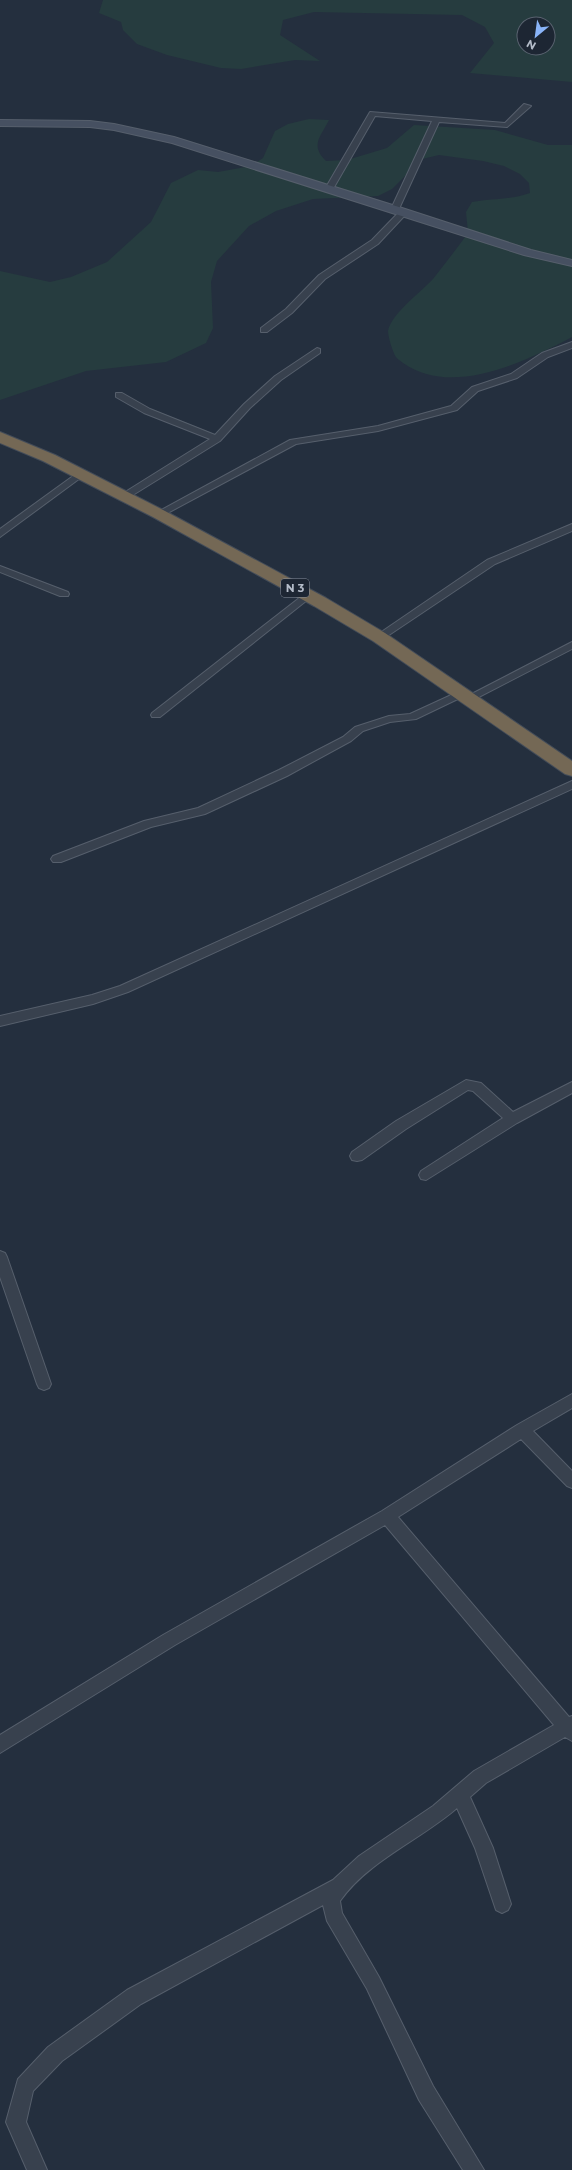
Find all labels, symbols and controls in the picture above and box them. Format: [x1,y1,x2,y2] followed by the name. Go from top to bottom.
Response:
[516,16,556,56] north arrow
[524,36,538,53] text: N
[281,579,309,597] road number: N 3

